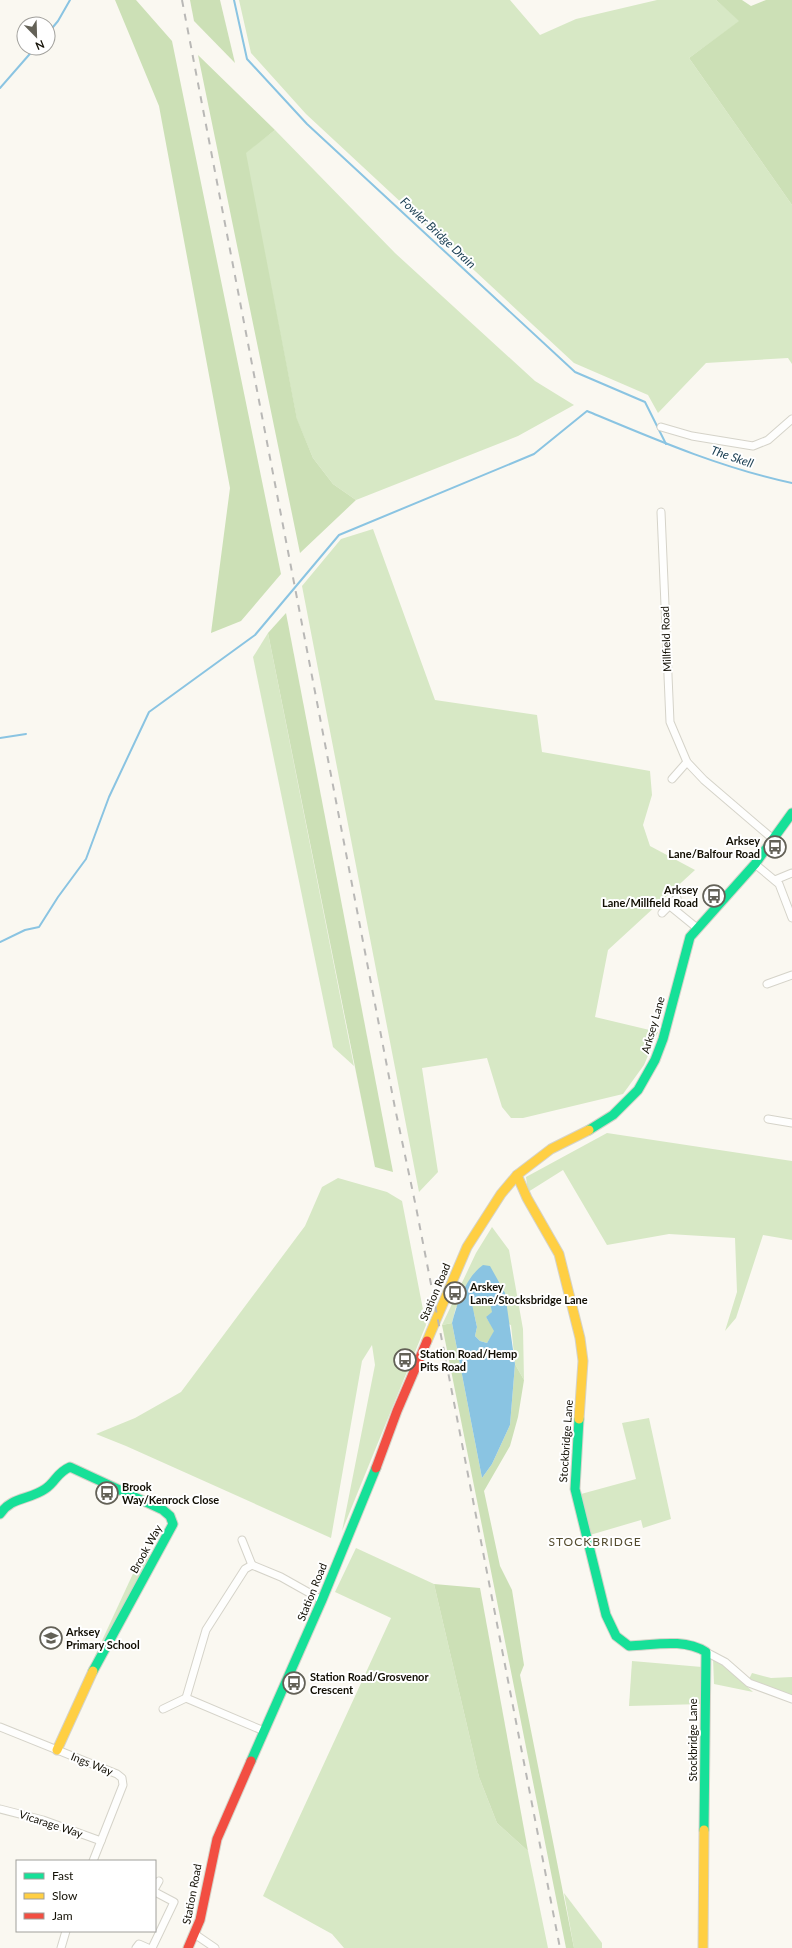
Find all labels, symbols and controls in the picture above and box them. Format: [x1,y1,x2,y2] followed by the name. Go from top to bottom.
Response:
[16,16,56,56] north arrow
[34,38,47,53] text: N
[397,194,479,271] water label: Fowler Bridge Drain
[709,442,756,471] water label: The Skell
[658,606,673,672] street label: Millfield Road
[668,834,760,860] place label: Arksey Lane/Balfour Road
[762,834,788,860] bus stop icon: Arksey Lane/Balfour Road
[602,883,698,909] place label: Arksey Lane/Millfield Road
[701,883,727,909] bus stop icon: Arksey Lane/Millfield Road
[638,995,667,1055] street label: Arksey Lane
[417,1261,453,1323] street label: Station Road
[442,1280,468,1306] bus stop icon: Arskey Lane/Stocksbridge Lane
[469,1280,588,1306] place label: Arskey Lane/Stocksbridge Lane
[392,1347,418,1373] bus stop icon: Station Road/Hemp Pits Road
[420,1347,517,1373] place label: Station Road/Hemp Pits Road
[556,1399,575,1483] street label: Stockbridge Lane
[94,1480,120,1506] bus stop icon: Brook Way/Kenrock Close
[122,1480,219,1506] place label: Brook Way/Kenrock Close
[127,1522,164,1575] street label: Brook Way
[548,1534,642,1549] district label: STOCKBRIDGE
[294,1561,329,1623] street label: Station Road
[38,1625,64,1651] school or university icon: Arksey Primary School
[65,1625,140,1651] place label: Arksey Primary School
[281,1670,307,1696] bus stop icon: Station Road/Grosvenor Crescent
[310,1670,429,1696] place label: Station Road/Grosvenor Crescent
[686,1698,699,1782] street label: Stockbridge Lane
[69,1749,115,1778] street label: Ings Way
[18,1807,85,1840] street label: Vicarage Way
[16,1860,156,1932] legend
[179,1863,204,1925] street label: Station Road
[52,1868,74,1883] text: Fast
[52,1888,78,1903] text: Slow
[52,1908,73,1923] text: Jam

